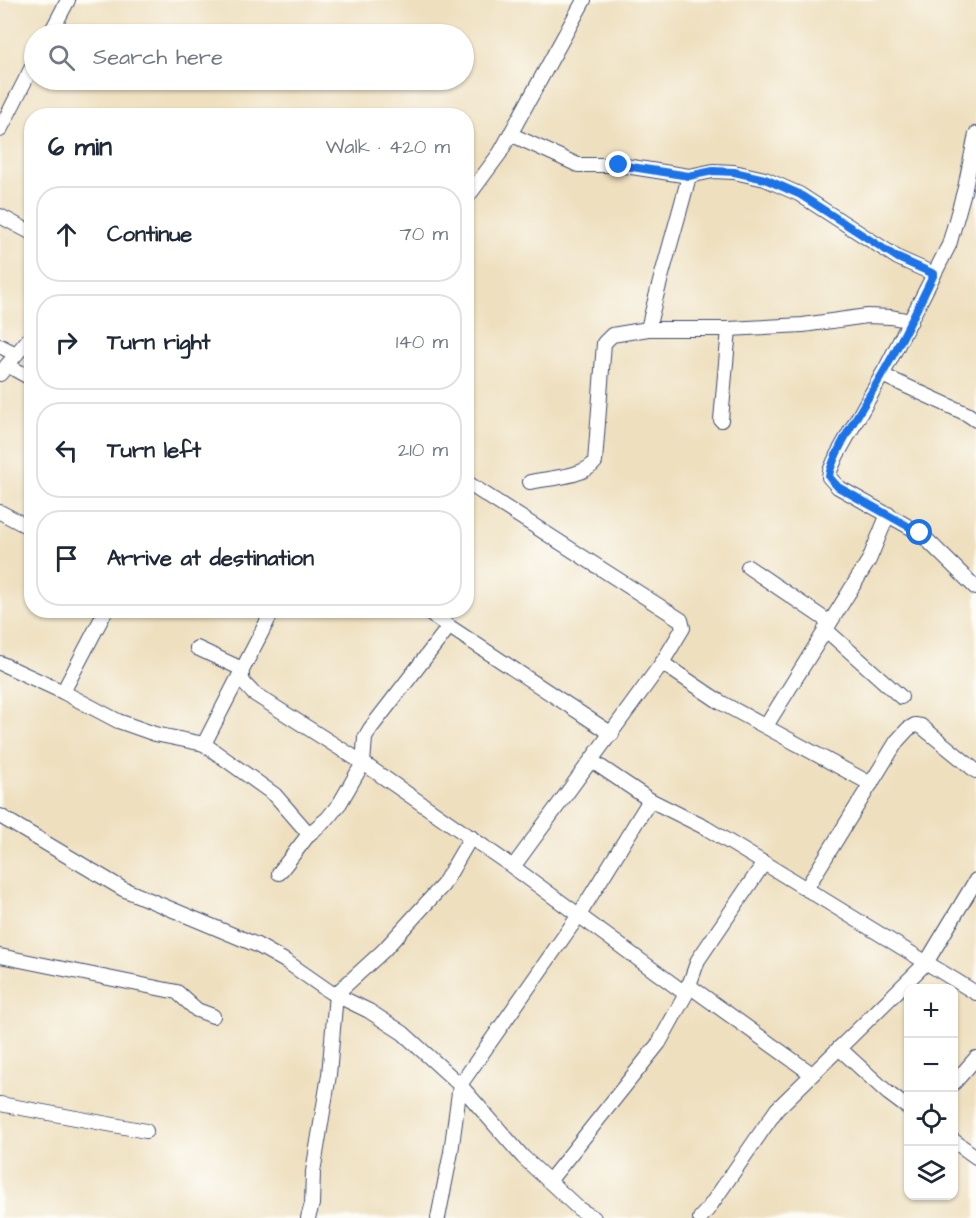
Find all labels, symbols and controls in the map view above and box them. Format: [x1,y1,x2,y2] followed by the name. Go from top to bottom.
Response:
[24,24,474,90] search box
[45,41,78,74] icon: search
[93,42,223,73] text: Search here
[48,129,112,165] text: 6 min
[326,133,450,161] text: Walk · 420 m
[605,151,631,177] route end
[50,218,83,251] icon: ahead
[107,219,192,250] text: Continue
[400,220,448,248] text: 70 m
[50,326,83,359] icon: right
[107,327,210,358] text: Turn right
[396,328,448,356] text: 140 m
[50,434,83,467] icon: left
[107,435,201,466] text: Turn left
[398,436,448,464] text: 210 m
[906,519,932,545] route start
[50,542,83,575] icon: arrive
[107,543,314,574] text: Arrive at destination
[904,984,958,1200] map controls
[904,984,958,1038] button: +
[904,1038,958,1092] button: −
[904,1092,958,1146] button: locate
[904,1146,958,1200] button: layers

